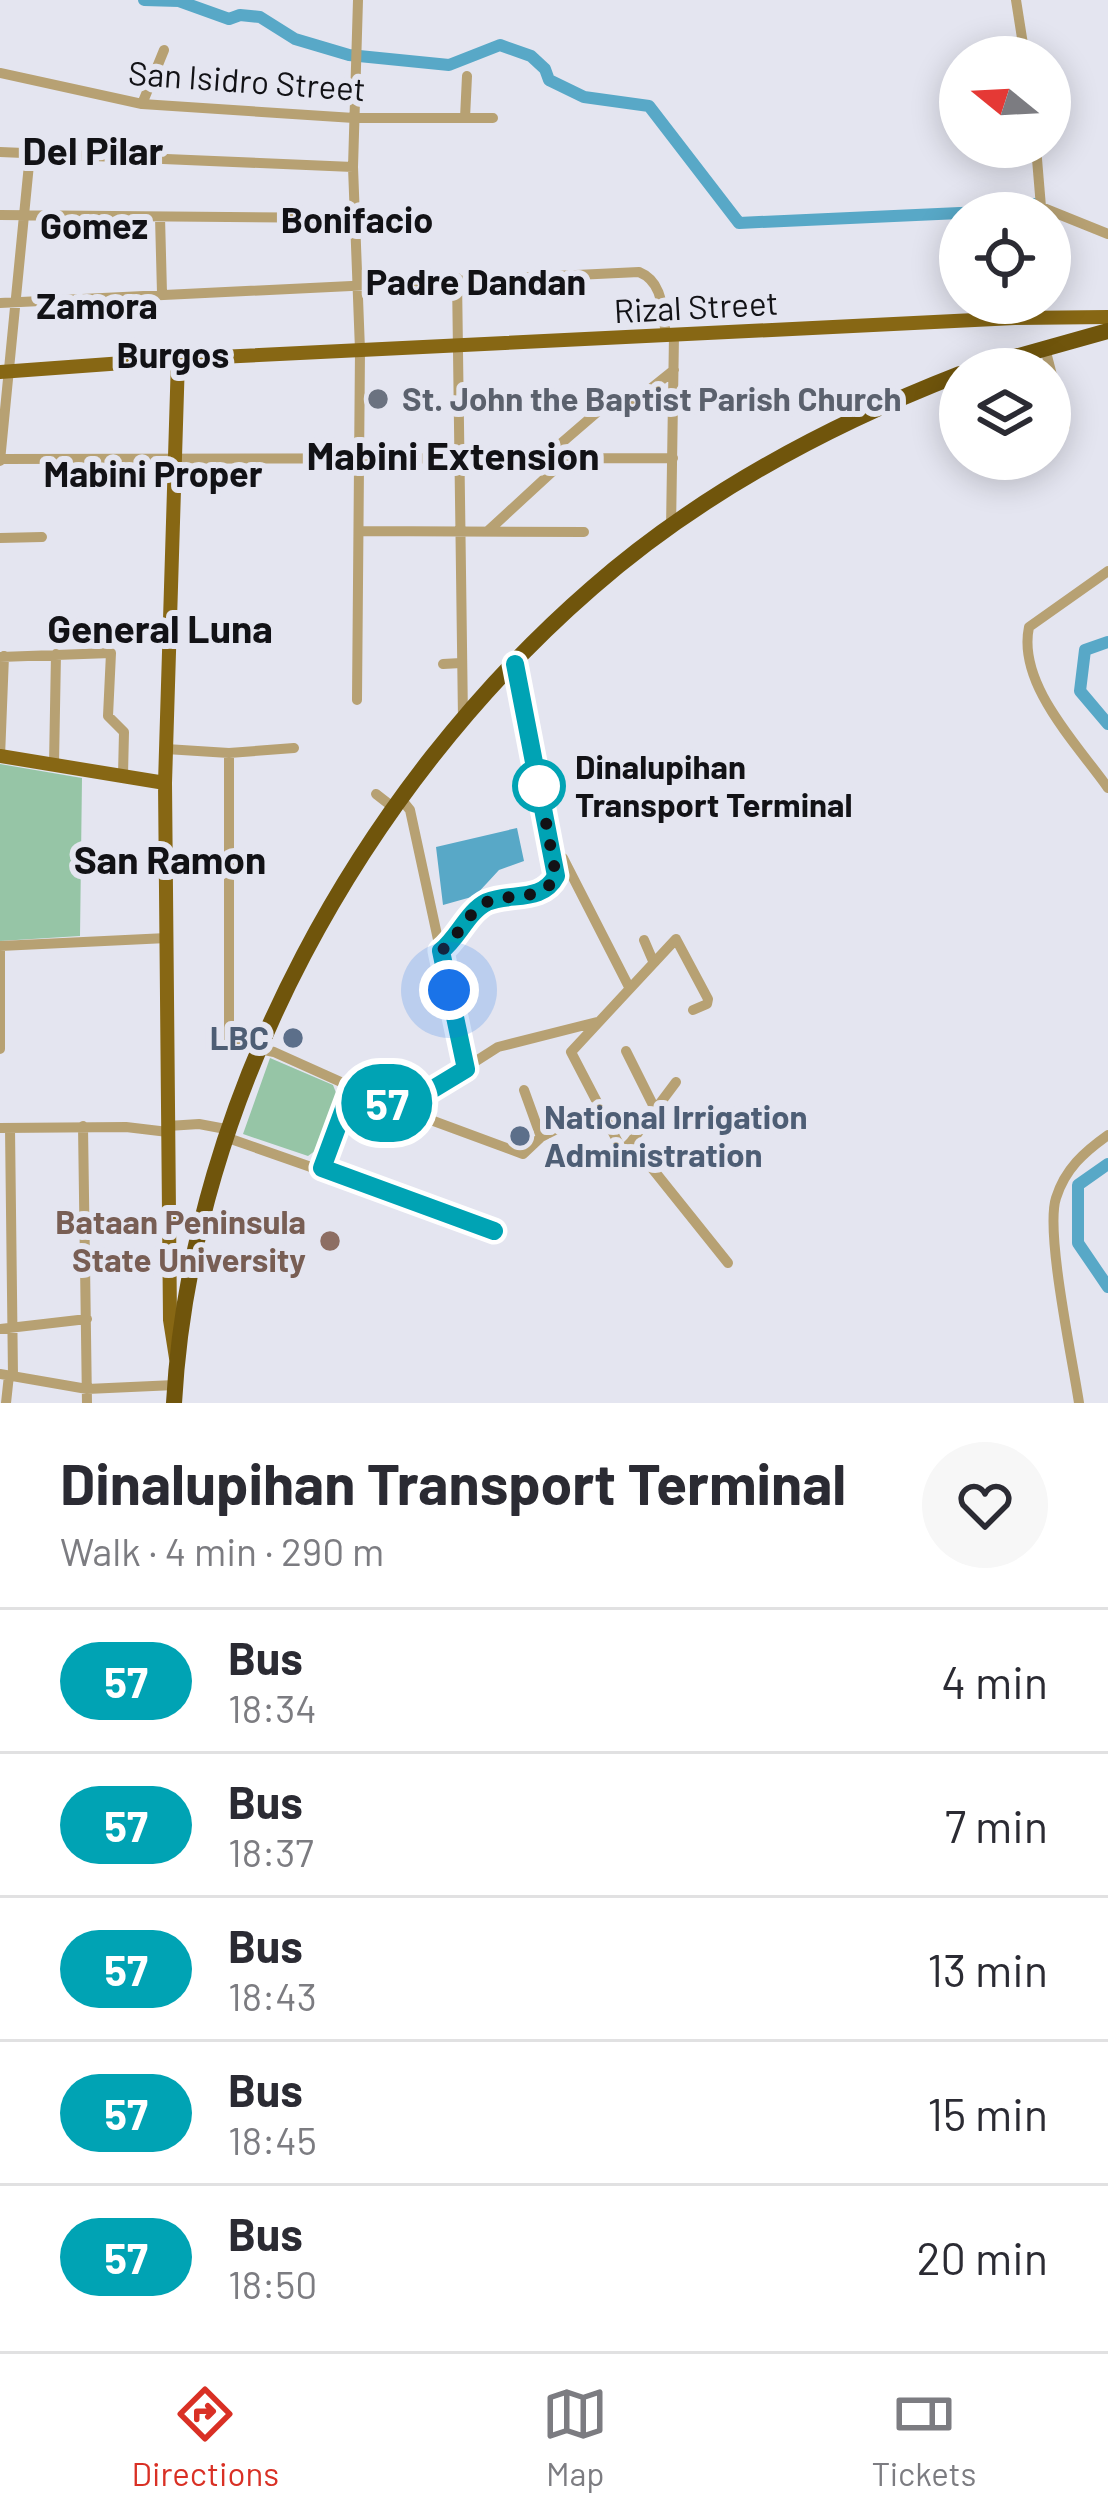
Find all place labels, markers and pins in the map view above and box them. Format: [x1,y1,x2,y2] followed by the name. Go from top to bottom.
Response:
[402,378,902,418] place label: St. John the Baptist Parish Church
[365,386,391,412] marker: St. John the Baptist Parish Church
[575,746,853,824] place label: Dinalupihan Transport Terminal
[514,761,564,811] marker: Dinalupihan Transport Terminal
[210,1017,269,1057] place label: LBC
[280,1025,306,1051] marker: LBC
[544,1096,808,1174] place label: National Irrigation Administration
[507,1123,533,1149] marker: National Irrigation Administration
[55,1201,306,1279] place label: Bataan Peninsula State University
[317,1228,343,1254] marker: Bataan Peninsula State University

